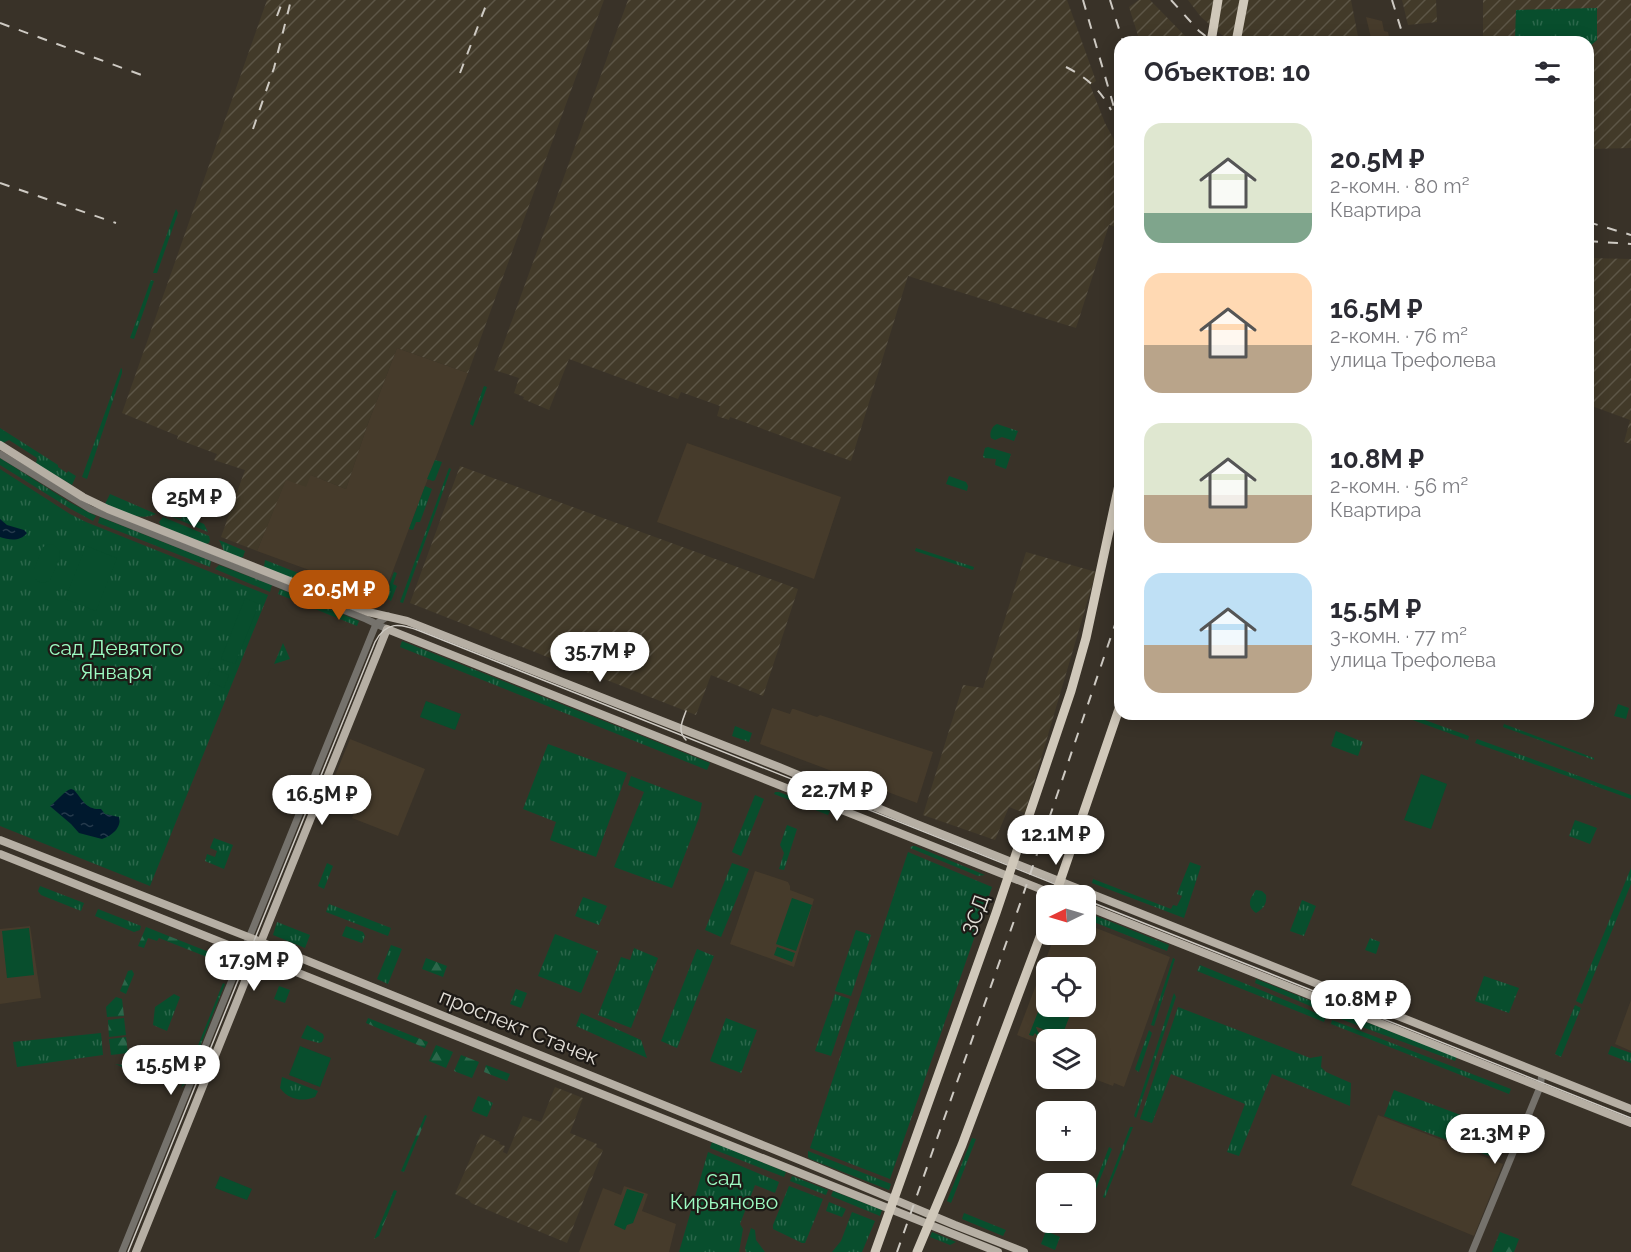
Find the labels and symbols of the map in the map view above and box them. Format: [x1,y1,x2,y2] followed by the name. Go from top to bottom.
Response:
[152,478,236,529] pin: 25M ₽
[284,570,394,621] pin: 20.5M ₽
[545,632,655,683] pin: 35.7M ₽
[49,635,183,684] park label: сад Девятого Января
[782,771,892,822] pin: 22.7M ₽
[267,775,377,826] pin: 16.5M ₽
[1001,815,1111,866] pin: 12.1M ₽
[1036,885,1096,945] north arrow
[957,891,994,938] street label: ЗСД
[199,941,309,992] pin: 17.9M ₽
[1306,980,1416,1031] pin: 10.8M ₽
[436,983,602,1070] street label: проспект Стачек
[116,1045,226,1096] pin: 15.5M ₽
[1440,1114,1550,1165] pin: 21.3M ₽
[670,1165,778,1214] park label: сад Кирьяново

